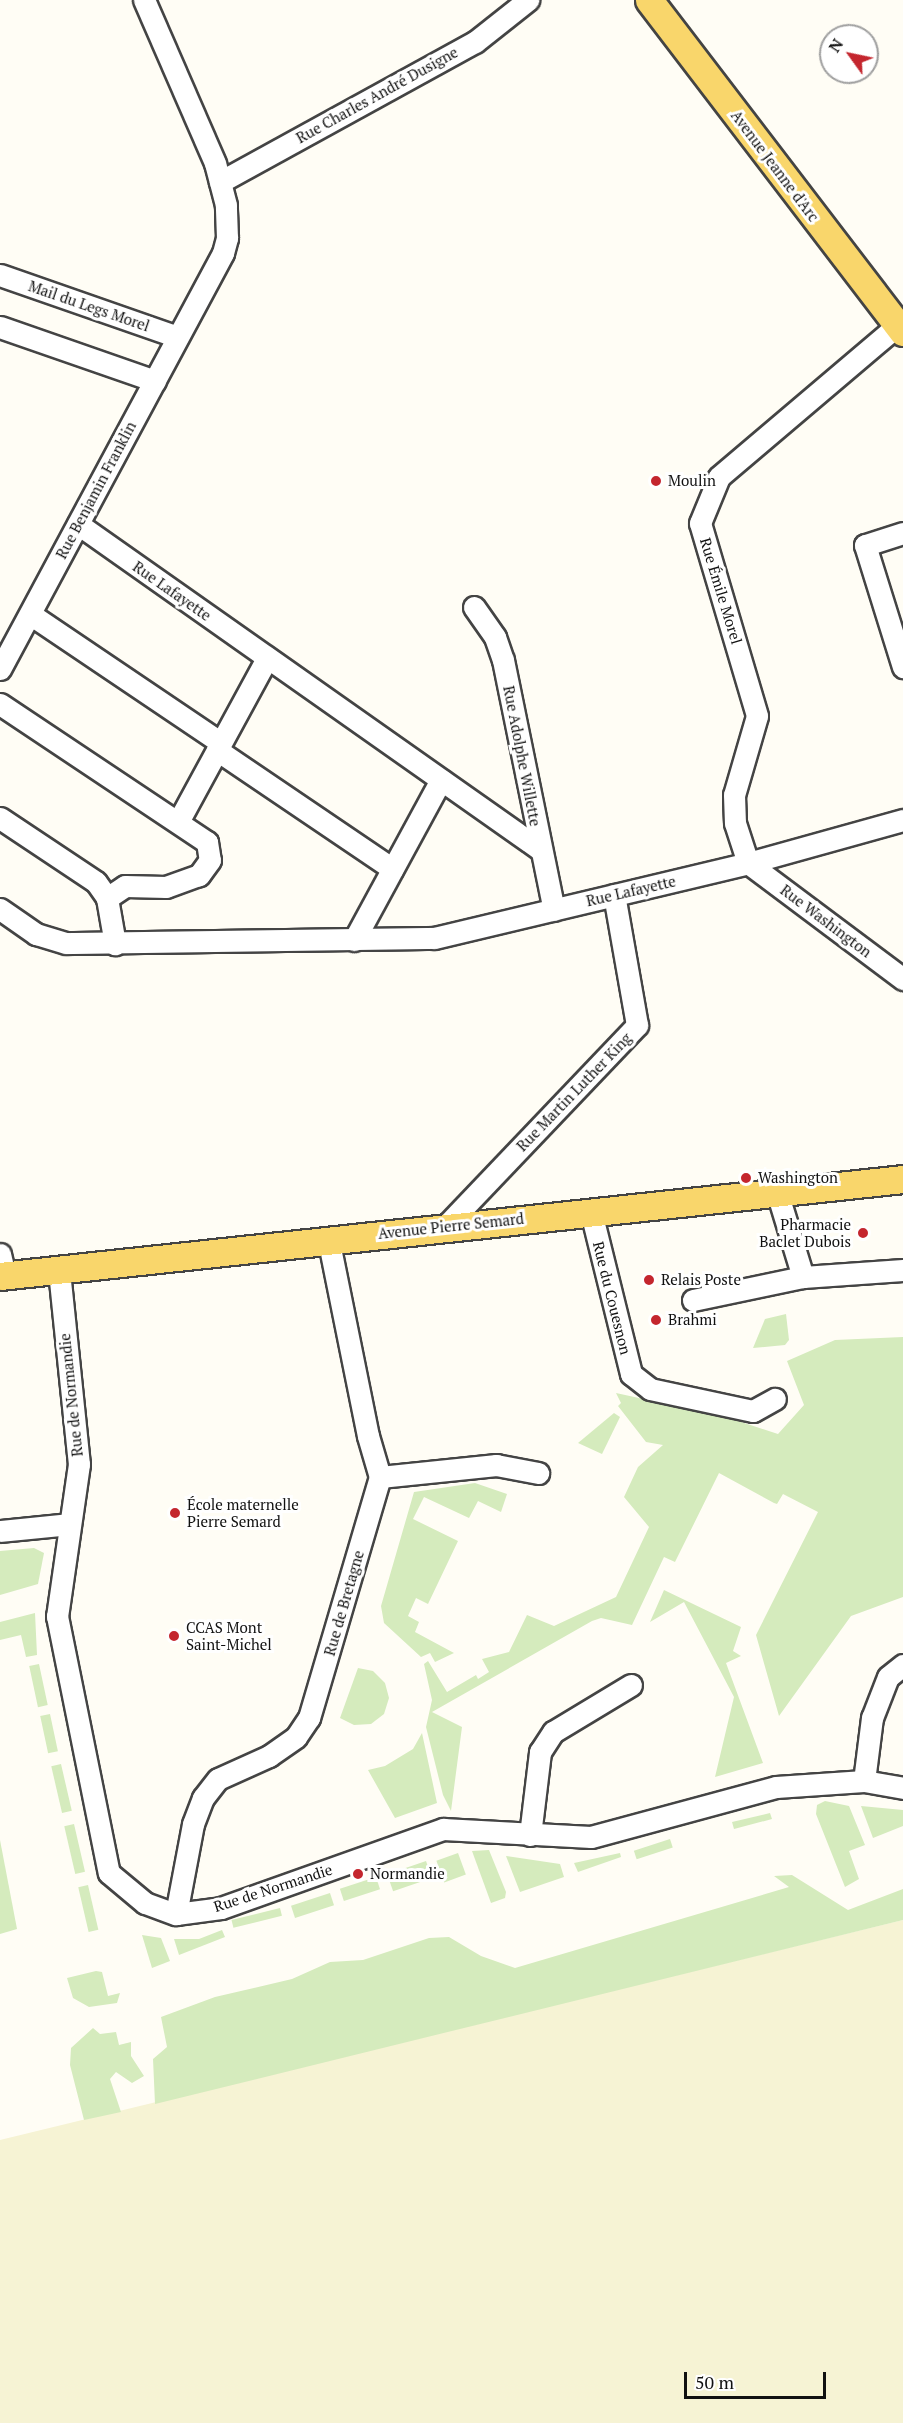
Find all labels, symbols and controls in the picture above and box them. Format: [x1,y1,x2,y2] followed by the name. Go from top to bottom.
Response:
[819,24,879,84] north arrow
[823,34,848,56] text: N
[293,43,461,147] street label: Rue Charles André Dusigne
[727,107,823,225] street label: Avenue Jeanne d'Arc
[26,277,152,335] street label: Mail du Legs Morel
[52,418,140,562] street label: Rue Benjamin Franklin
[668,472,716,490] place label: Moulin
[649,474,663,488] marker: Moulin
[696,536,746,646] street label: Rue Émile Morel
[129,557,215,625] street label: Rue Lafayette
[500,684,544,828] street label: Rue Adolphe Willette
[584,872,678,910] street label: Rue Lafayette
[777,881,875,961] street label: Rue Washington
[513,1029,635,1155] street label: Rue Martin Luther King
[758,1169,838,1187] place label: Washington
[739,1171,753,1185] marker: Washington
[377,1209,525,1243] street label: Avenue Pierre Semard
[759,1215,851,1250] place label: Pharmacie Baclet Dubois
[856,1226,870,1240] marker: Pharmacie Baclet Dubois
[589,1239,635,1357] street label: Rue du Couesnon
[661,1271,741,1289] place label: Relais Poste
[642,1273,656,1287] marker: Relais Poste
[668,1311,717,1329] place label: Brahmi
[649,1313,663,1327] marker: Brahmi
[56,1333,86,1457] street label: Rue de Normandie
[187,1495,299,1530] place label: École maternelle Pierre Semard
[168,1506,182,1520] marker: École maternelle Pierre Semard
[320,1548,368,1658] street label: Rue de Bretagne
[186,1618,272,1653] place label: CCAS Mont Saint-Michel
[167,1629,181,1643] marker: CCAS Mont Saint-Michel
[211,1860,335,1916] street label: Rue de Normandie
[370,1865,445,1883] place label: Normandie
[351,1867,365,1881] marker: Normandie
[687,2360,830,2398] scale bar
[695,2370,734,2394] text: 50 m

